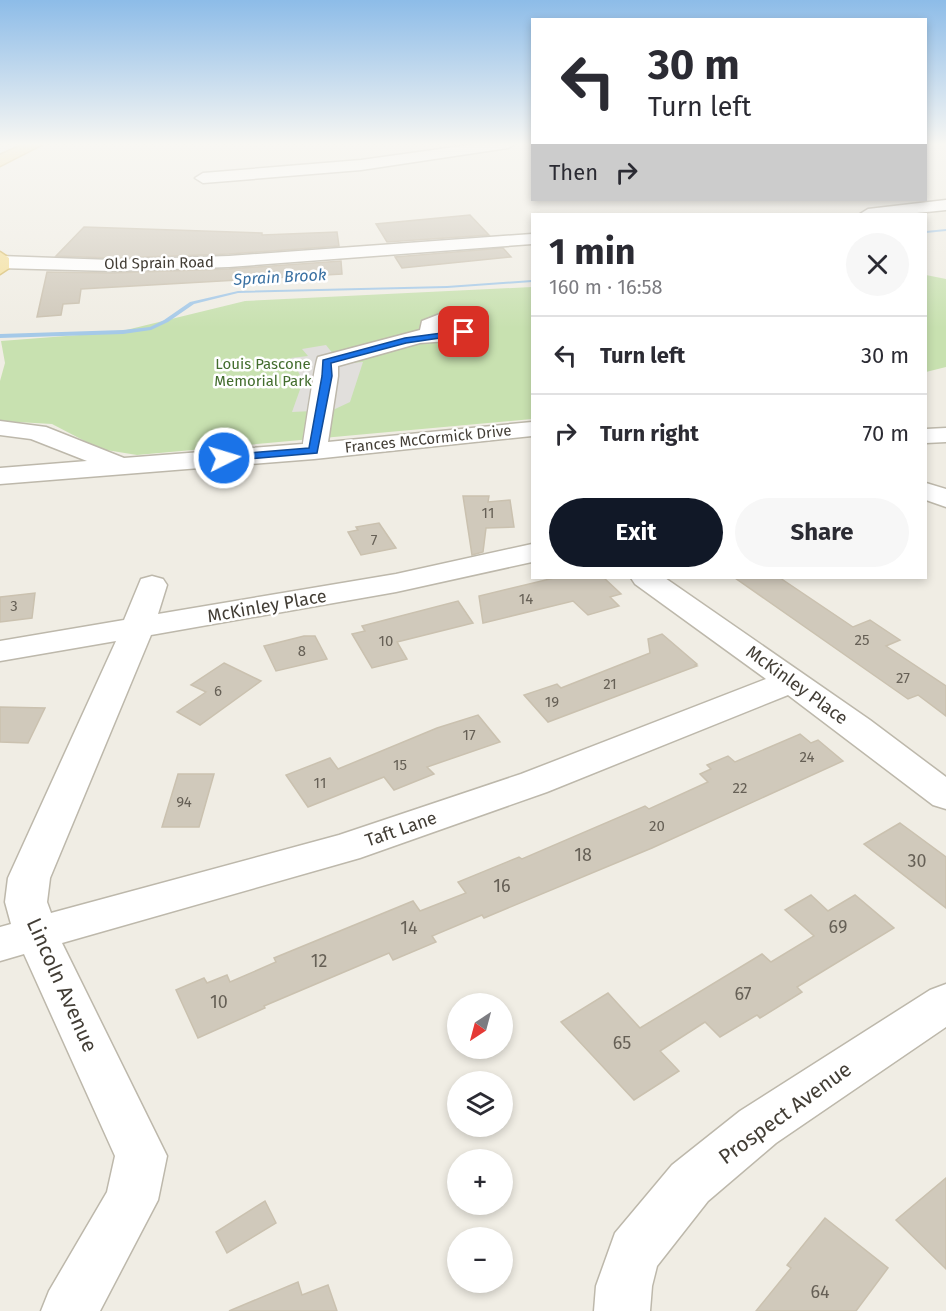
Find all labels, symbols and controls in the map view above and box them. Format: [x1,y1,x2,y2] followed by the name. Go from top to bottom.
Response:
[648,40,740,90] text: 30 m
[549,42,627,120] icon: left
[648,91,751,123] text: Turn left
[610,156,643,189] icon: right
[549,159,598,186] text: Then
[549,230,636,274] text: 1 min
[846,233,909,296] button: close
[104,253,214,273] street label: Old Sprain Road
[232,265,327,289] water label: Sprain Brook
[549,275,663,299] text: 160 m · 16:58
[438,306,489,357] pin
[447,315,480,348] icon: arrive
[549,339,582,372] icon: left
[600,342,685,369] text: Turn left
[861,342,909,369] text: 30 m
[214,355,312,390] park label: Louis Pascone Memorial Park
[549,417,582,450] icon: right
[600,420,699,447] text: Turn right
[863,420,909,447] text: 70 m
[344,421,512,457] street label: Frances McCormick Drive
[192,426,256,490] position arrow
[549,498,723,567] button: Exit
[735,498,909,567] button: Share
[482,504,494,522] house number: 11
[371,531,378,549] house number: 7
[206,585,328,627] street label: McKinley Place
[519,590,533,608] house number: 14
[10,597,18,615] house number: 3
[855,631,869,649] house number: 25
[379,632,393,650] house number: 10
[742,641,852,729] street label: McKinley Place
[298,642,306,660] house number: 8
[896,669,910,687] house number: 27
[603,675,617,693] house number: 21
[214,682,222,700] house number: 6
[545,693,559,711] house number: 19
[462,726,476,744] house number: 17
[799,748,815,766] house number: 24
[393,756,407,774] house number: 15
[314,774,326,792] house number: 11
[733,779,747,797] house number: 22
[176,793,192,811] house number: 94
[362,806,440,852] street label: Taft Lane
[649,817,665,835] house number: 20
[574,844,592,866] house number: 18
[907,850,927,872] house number: 30
[493,875,511,897] house number: 16
[21,914,103,1056] street label: Lincoln Avenue
[829,916,847,938] house number: 69
[400,917,418,939] house number: 14
[311,950,327,972] house number: 12
[734,983,752,1005] house number: 67
[210,991,228,1013] house number: 10
[447,993,513,1059] north arrow
[447,993,513,1293] map controls
[613,1032,631,1054] house number: 65
[713,1056,857,1170] street label: Prospect Avenue
[447,1071,513,1137] button: layers
[447,1149,513,1215] button: +
[447,1227,513,1293] button: −
[810,1281,830,1303] house number: 64

